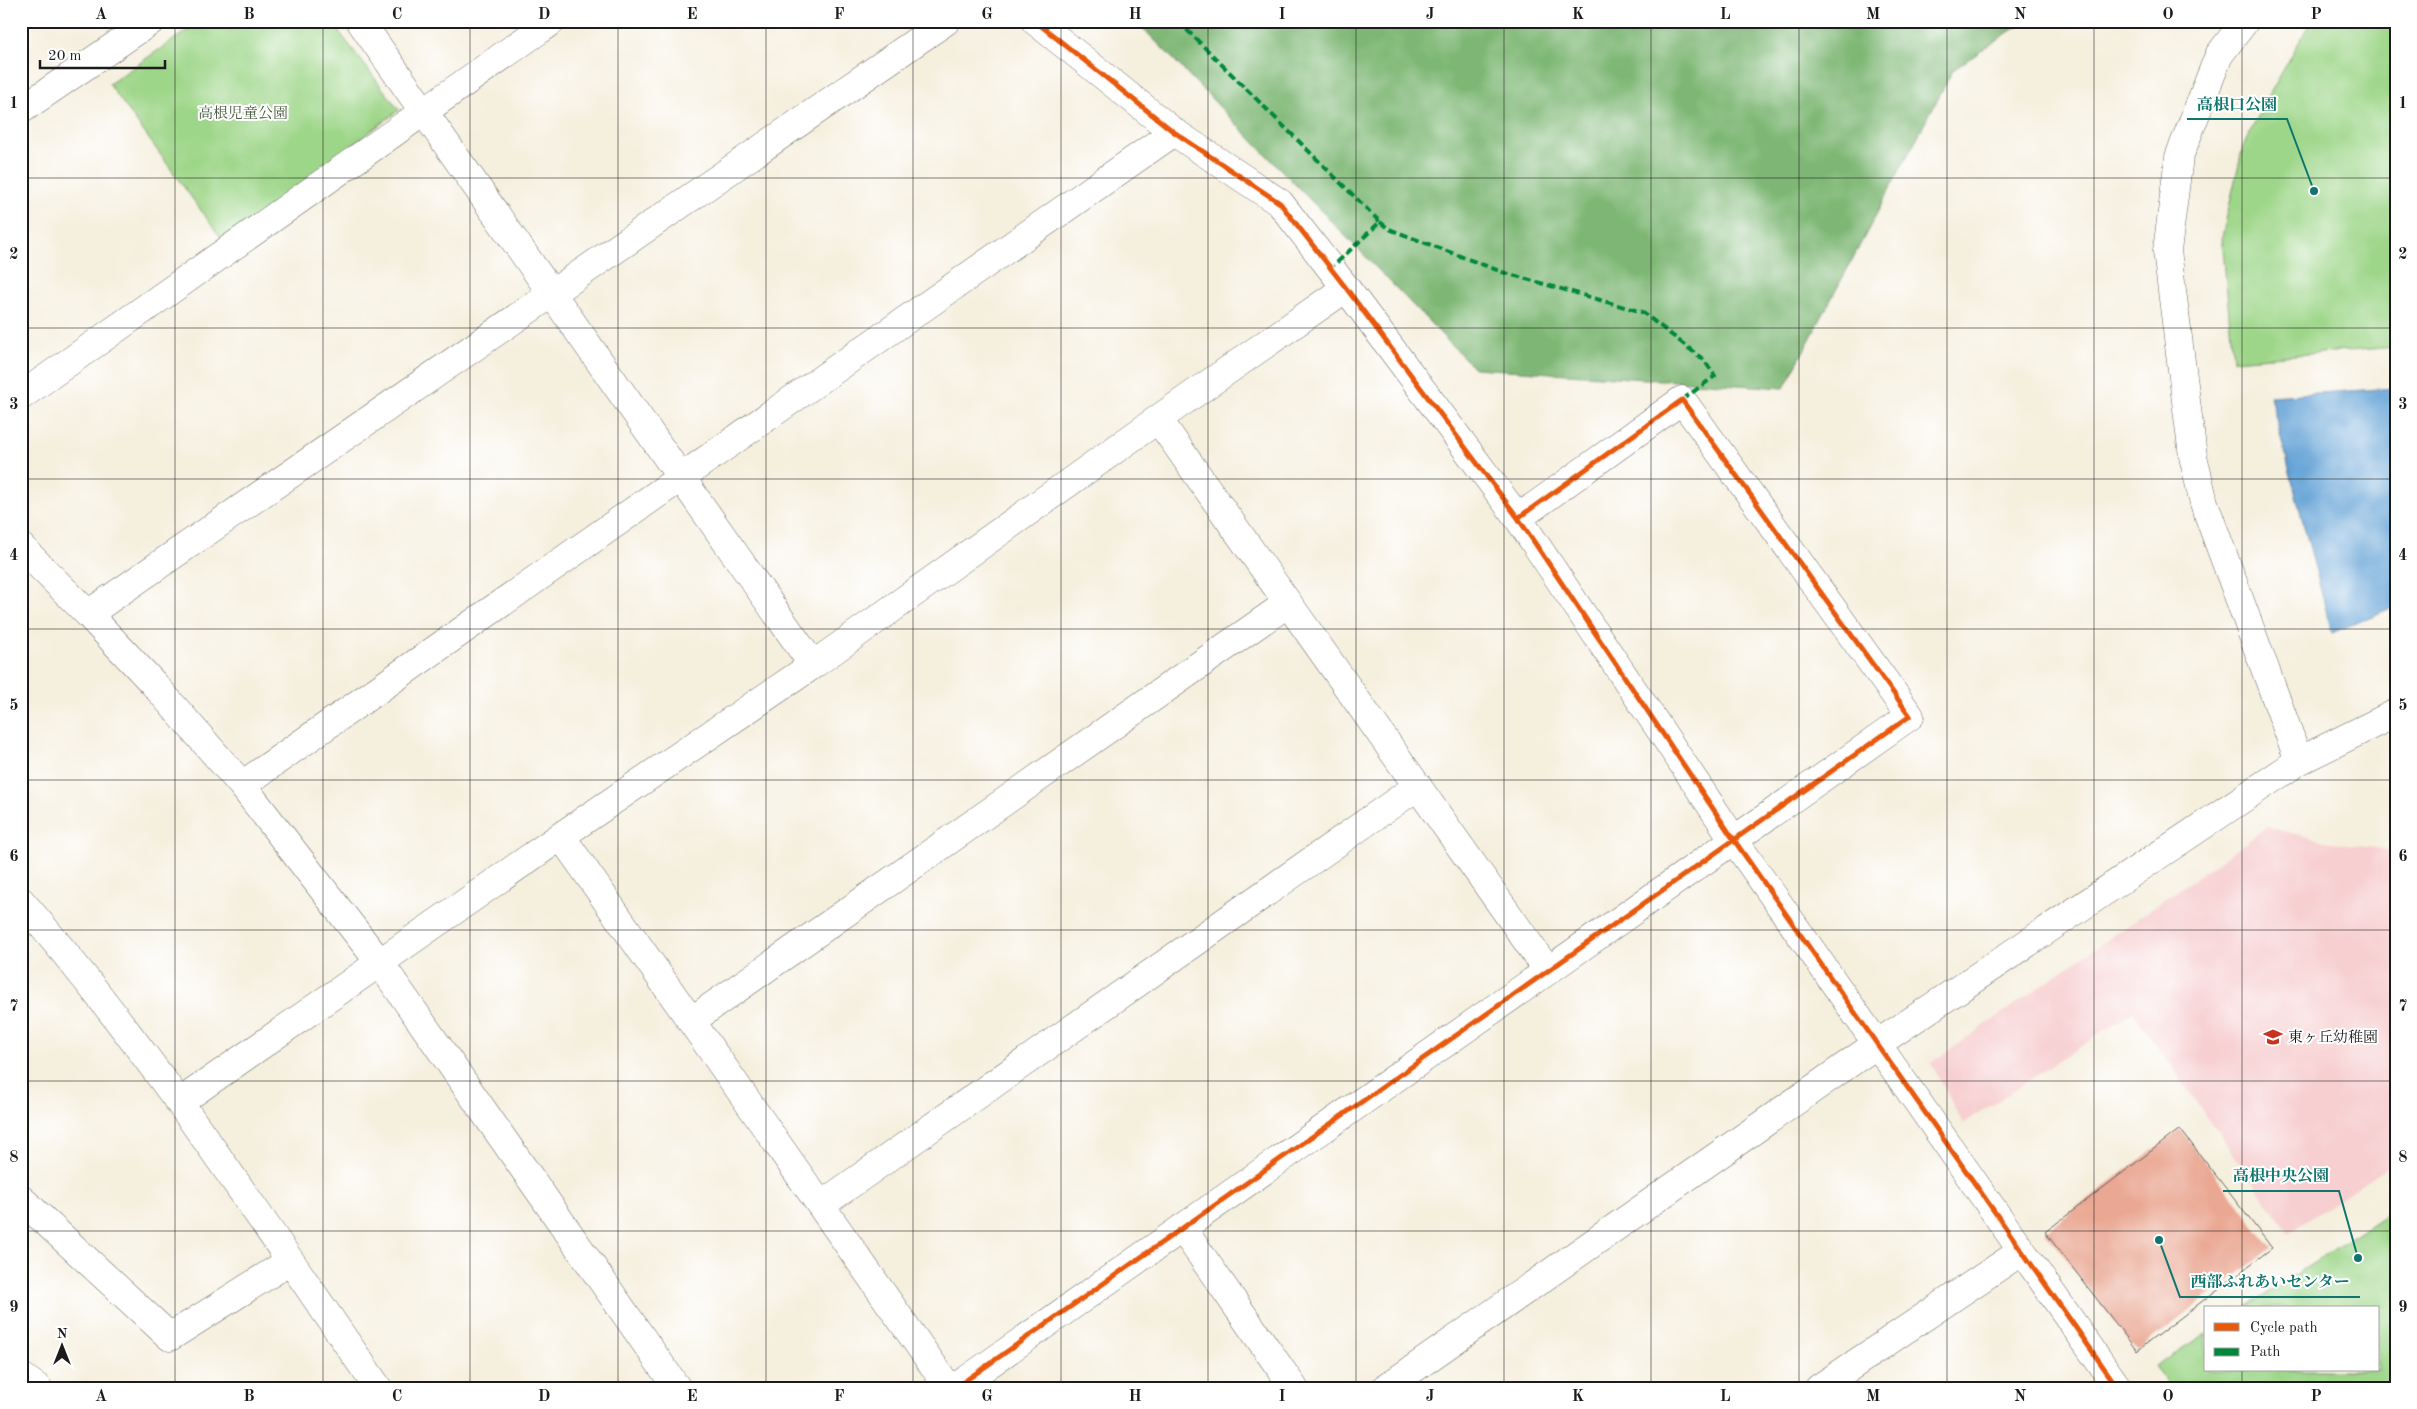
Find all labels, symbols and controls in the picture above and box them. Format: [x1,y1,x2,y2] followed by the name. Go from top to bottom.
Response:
[95,7,107,23] text: A
[243,7,255,23] text: B
[392,7,402,23] text: C
[538,7,550,23] text: D
[686,7,698,23] text: E
[834,7,845,23] text: F
[981,7,993,23] text: G
[1128,7,1142,23] text: H
[1278,7,1286,23] text: I
[1426,7,1435,23] text: J
[1572,7,1584,23] text: K
[1720,7,1731,23] text: L
[1866,7,1880,23] text: M
[2014,7,2027,23] text: N
[2162,7,2174,23] text: O
[2310,7,2322,23] text: P
[40,38,165,70] scale bar
[48,49,82,64] text: 20 m
[2187,88,2287,119] callout: 高根口公園
[9,96,19,112] text: 1
[2197,96,2277,114] text: 高根口公園
[2398,96,2408,112] text: 1
[198,105,288,122] park label: 高根児童公園
[9,247,19,263] text: 2
[2398,247,2408,263] text: 2
[9,397,19,413] text: 3
[2398,397,2408,413] text: 3
[9,548,19,564] text: 4
[2398,548,2408,564] text: 4
[9,698,19,714] text: 5
[2398,698,2408,714] text: 5
[9,849,19,865] text: 6
[2398,849,2408,865] text: 6
[9,999,19,1015] text: 7
[2398,999,2408,1015] text: 7
[2262,1026,2284,1048] school or university icon: 東ヶ丘幼稚園
[2288,1029,2378,1046] place label: 東ヶ丘幼稚園
[9,1150,19,1166] text: 8
[2398,1150,2408,1166] text: 8
[2223,1160,2339,1191] callout: 高根中央公園
[2233,1167,2329,1185] text: 高根中央公園
[2180,1266,2360,1297] callout: 西部ふれあいセンター
[2190,1273,2350,1291] text: 西部ふれあいセンター
[9,1300,19,1316] text: 9
[2398,1300,2408,1316] text: 9
[2204,1306,2380,1372] legend
[2250,1321,2318,1336] text: Cycle path
[38,1322,88,1372] north arrow
[57,1327,68,1341] text: N
[2250,1345,2280,1360] text: Path
[95,1389,107,1405] text: A
[243,1389,255,1405] text: B
[392,1389,402,1405] text: C
[538,1389,550,1405] text: D
[686,1389,698,1405] text: E
[834,1389,845,1405] text: F
[981,1389,993,1405] text: G
[1128,1389,1142,1405] text: H
[1278,1389,1286,1405] text: I
[1426,1389,1435,1405] text: J
[1572,1389,1584,1405] text: K
[1720,1389,1731,1405] text: L
[1866,1389,1880,1405] text: M
[2014,1389,2027,1405] text: N
[2162,1389,2174,1405] text: O
[2310,1389,2322,1405] text: P

